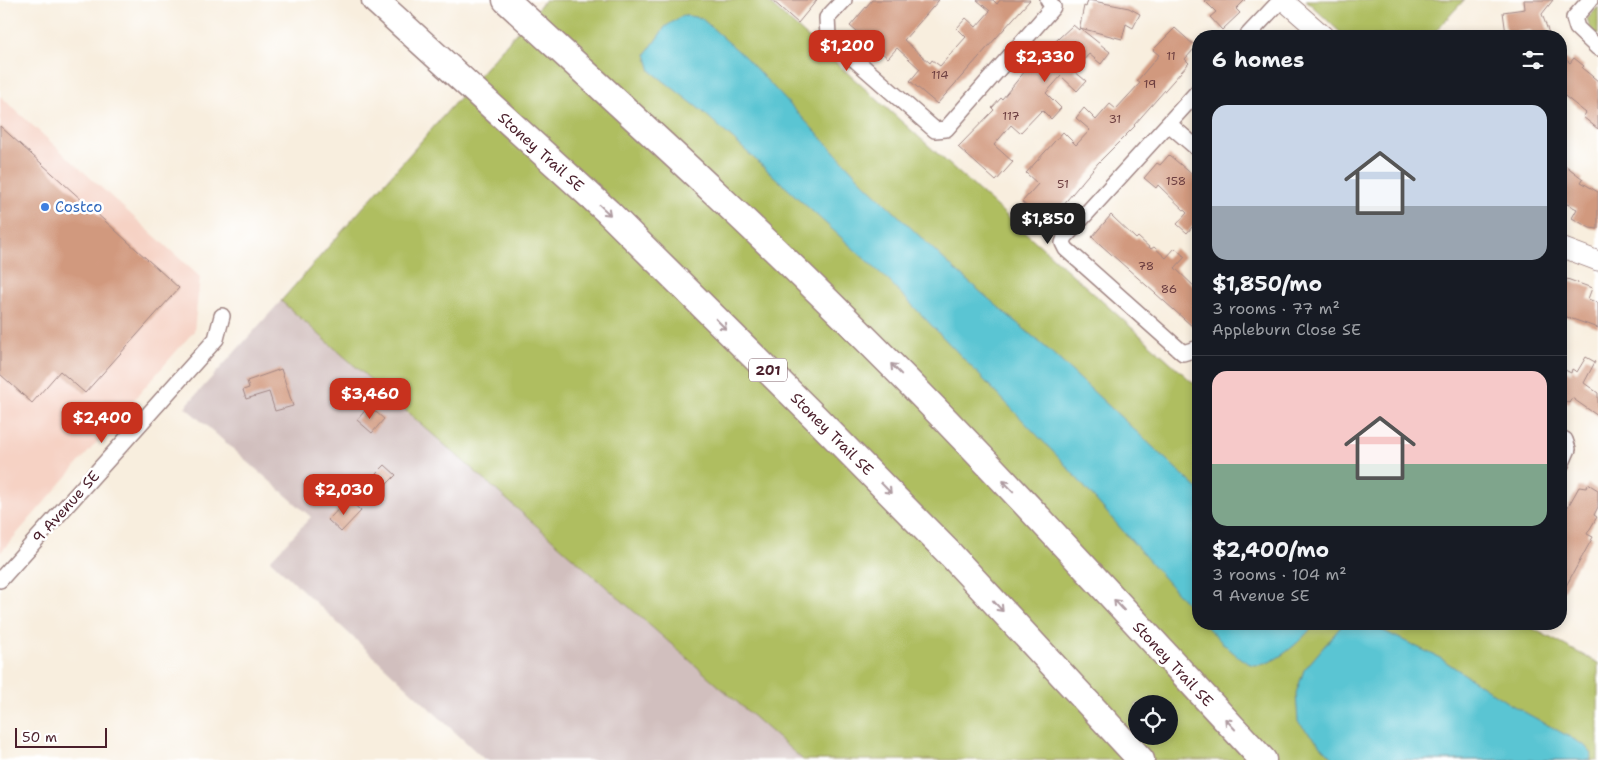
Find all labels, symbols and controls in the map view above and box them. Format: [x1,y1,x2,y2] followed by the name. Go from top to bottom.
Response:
[806,30,888,72] pin: $1,200
[820,35,874,56] text: $1,200
[1004,41,1086,83] pin: $2,330
[1015,46,1075,67] text: $2,330
[1212,46,1304,74] text: 6 homes
[1519,46,1547,74] icon: filters
[1166,48,1176,64] house number: 11
[931,67,949,83] house number: 114
[1144,76,1156,92] house number: 19
[494,108,588,196] street label: Stoney Trail SE
[1002,108,1020,124] house number: 117
[1109,111,1121,127] house number: 31
[1335,138,1425,228] icon: home
[1166,173,1186,189] house number: 158
[1057,176,1069,192] house number: 51
[55,197,102,217] place label: Costco
[39,201,51,213] marker: Costco
[1007,202,1089,245] pin: $1,850
[599,204,612,216] one-way arrow
[1021,208,1075,229] text: $1,850
[1138,258,1154,274] house number: 78
[1212,270,1322,298] text: $1,850/mo
[1161,281,1177,297] house number: 86
[1212,298,1340,319] text: 3 rooms · 77 m²
[715,318,727,330] one-way arrow
[1212,319,1361,340] text: Appleburn Close SE
[749,358,787,382] road number: 201
[890,363,902,375] one-way arrow
[329,378,411,420] pin: $3,460
[341,383,399,404] text: $3,460
[786,388,878,480] street label: Stoney Trail SE
[61,402,143,444] pin: $2,400
[1335,403,1425,493] icon: home
[73,407,131,428] text: $2,400
[28,466,104,548] street label: 9 Avenue SE
[303,474,385,516] pin: $2,030
[315,479,373,500] text: $2,030
[1002,480,1014,492] one-way arrow
[879,482,892,494] one-way arrow
[1212,536,1329,564] text: $2,400/mo
[1212,564,1347,585] text: 3 rooms · 104 m²
[1212,585,1309,606] text: 9 Avenue SE
[992,599,1004,612] one-way arrow
[1113,599,1125,612] one-way arrow
[1128,617,1218,711] street label: Stoney Trail SE
[1128,695,1178,745] map controls
[1128,695,1178,745] button: locate
[1224,718,1235,731] one-way arrow
[15,725,108,748] scale bar
[22,728,57,746] text: 50 m

